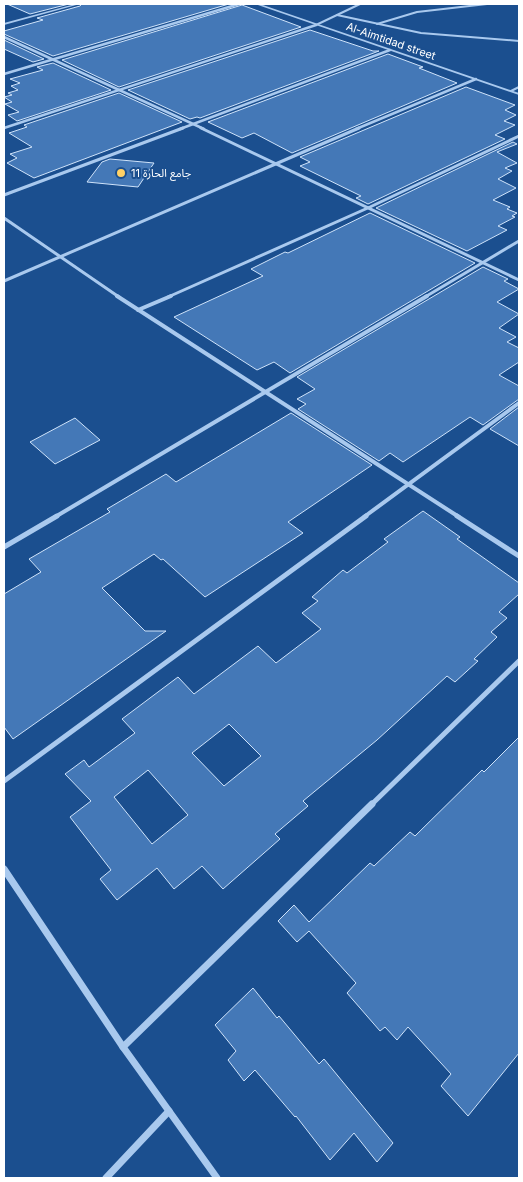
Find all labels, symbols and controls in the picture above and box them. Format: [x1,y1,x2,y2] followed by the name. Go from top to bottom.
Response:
[344,19,438,63] street label: Al-Aimtidad street
[131,166,192,181] place label: جامع الحارة 11
[115,167,127,179] marker: جامع الحارة 11

